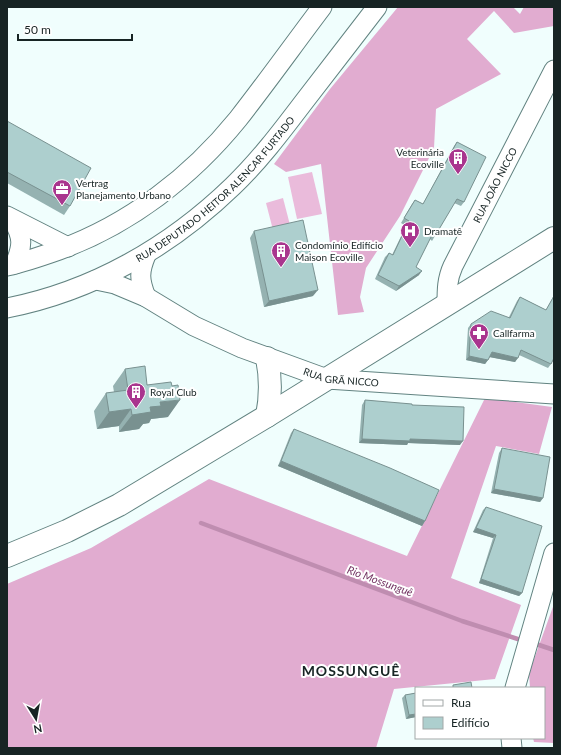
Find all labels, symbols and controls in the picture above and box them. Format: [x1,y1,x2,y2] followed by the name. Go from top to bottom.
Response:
[18,16,132,42] scale bar
[24,22,51,37] text: 50 m
[133,114,297,264] street label: RUA DEPUTADO HEITOR ALENCAR FURTADO
[470,145,519,225] street label: RUA JOÃO NICCO
[396,146,444,170] place label: Veterinária Ecoville
[447,147,469,175] building icon: Veterinária Ecoville
[76,177,171,201] place label: Vertrag Planejamento Urbano
[51,178,73,206] office icon: Vertrag Planejamento Urbano
[399,220,421,248] hospital icon: Dramatê
[424,225,462,237] place label: Dramatê
[295,239,383,263] place label: Condomínio Edifício Maison Ecoville
[270,240,292,268] building icon: Condomínio Edifício Maison Ecoville
[468,322,490,350] pharmacy icon: Callfarma
[493,327,535,339] place label: Callfarma
[302,365,379,388] street label: RUA GRÃ NICCO
[125,381,147,409] building icon: Royal Club
[150,386,197,398] place label: Royal Club
[345,563,415,598] water label: Rio Mossunguê
[302,662,400,679] district label: MOSSUNGUÊ
[415,687,545,739] legend
[451,695,471,710] text: Rua
[16,699,56,739] north arrow
[451,715,490,730] text: Edifício
[33,722,43,736] text: N

